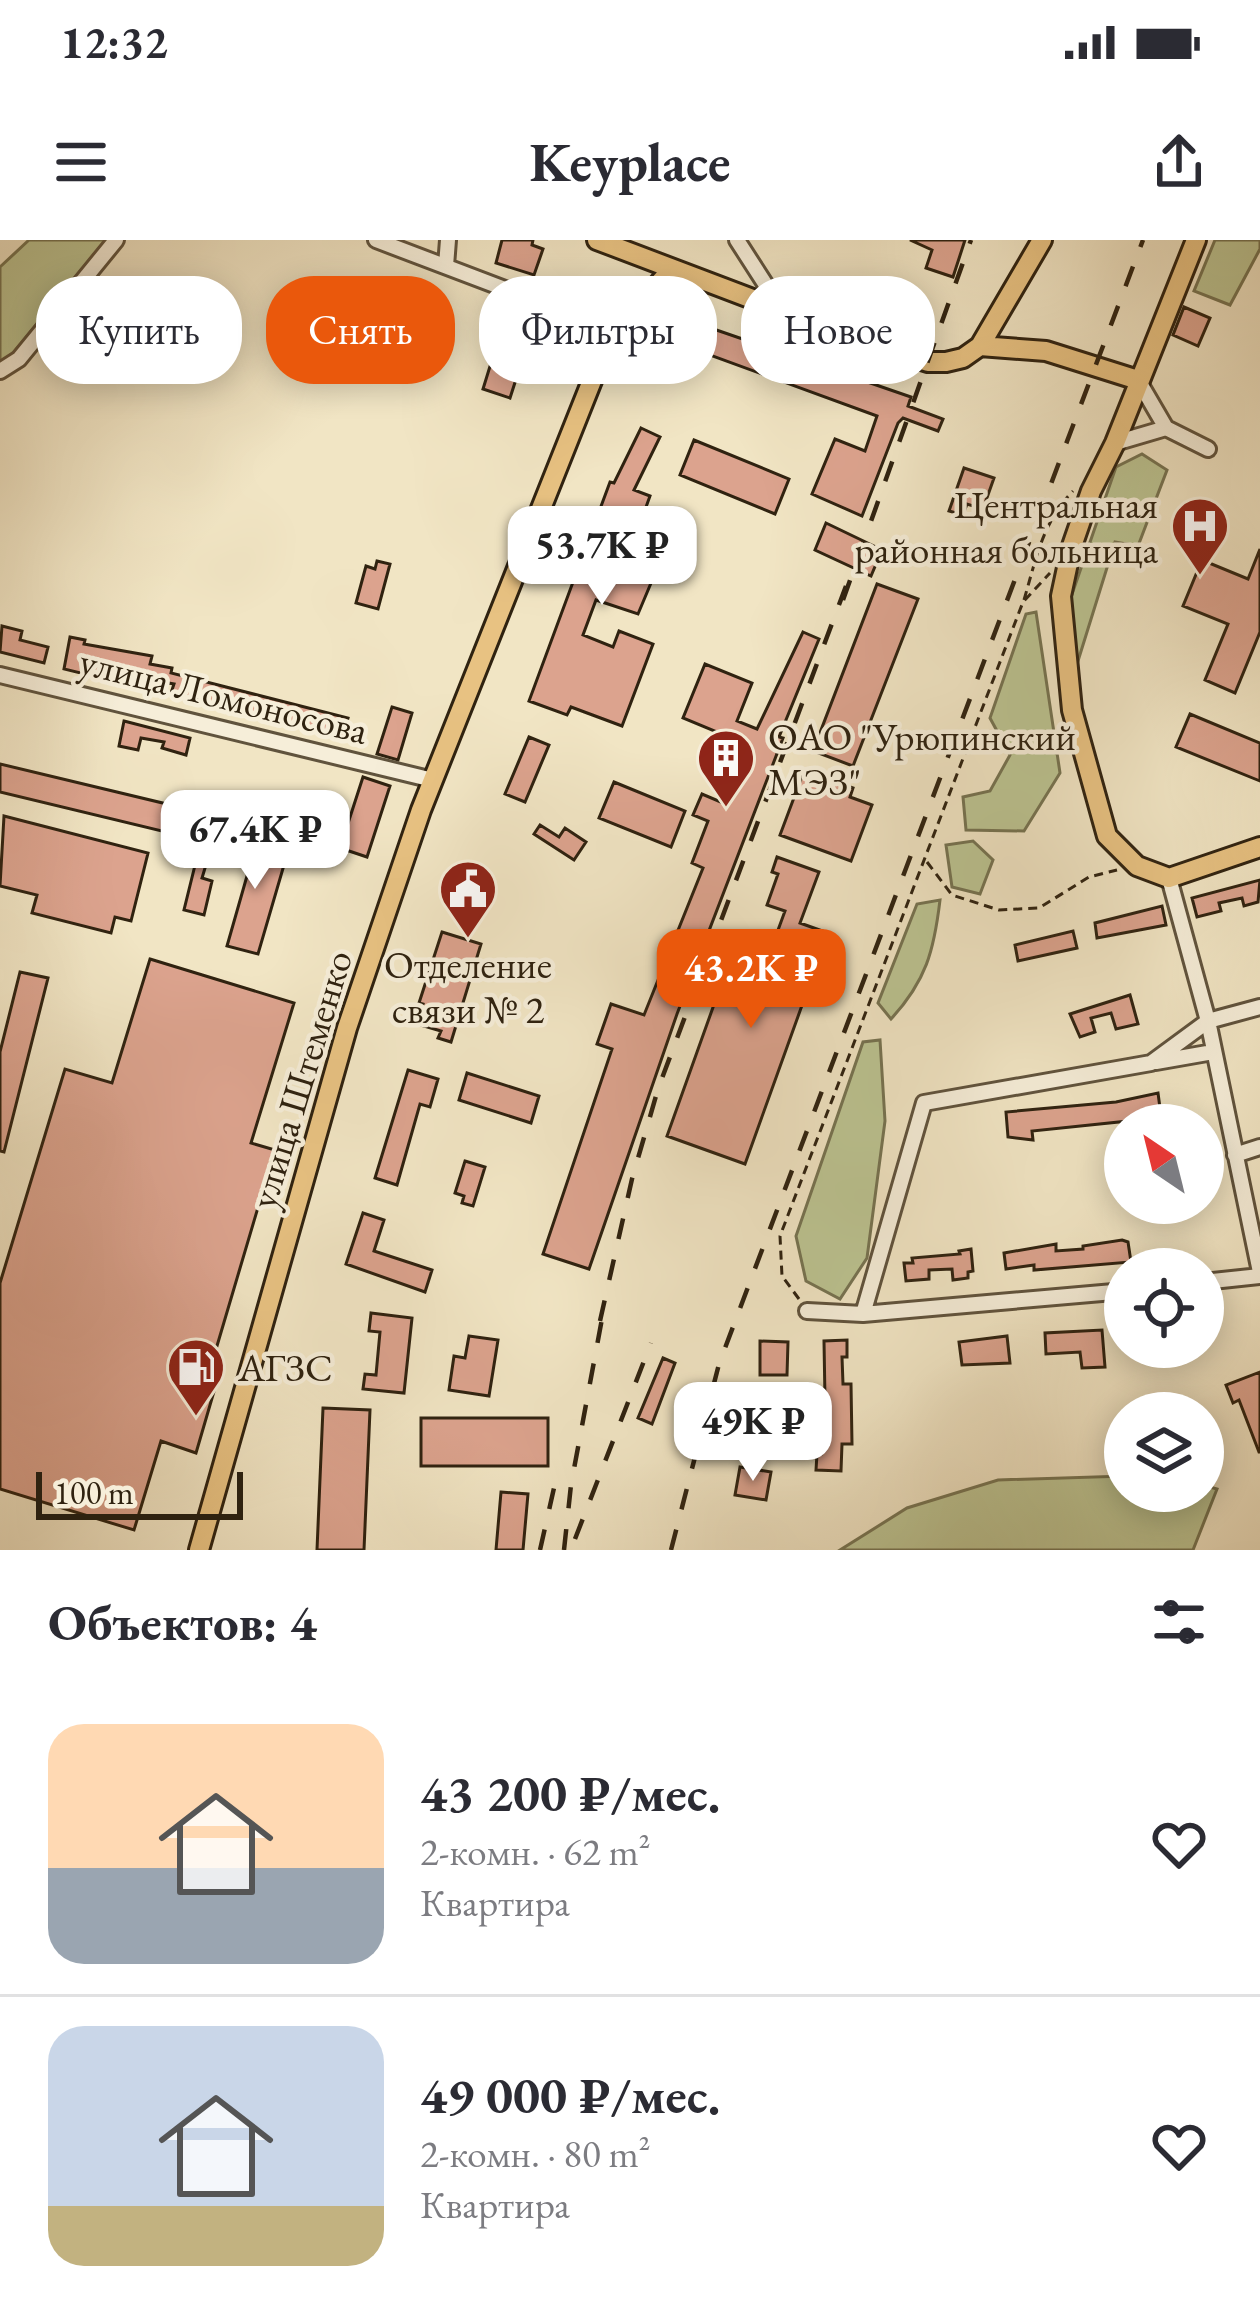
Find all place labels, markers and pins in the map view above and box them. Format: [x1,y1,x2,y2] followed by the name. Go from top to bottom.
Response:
[854,479,1158,575] place label: Центральная районная больница
[1169,495,1231,577] hospital icon: Центральная районная больница
[491,506,713,608] pin: 53.7K ₽
[768,711,1076,807] place label: ОАО "Урюпинский МЭЗ"
[695,727,757,809] building icon: ОАО "Урюпинский МЭЗ"
[144,790,366,892] pin: 67.4K ₽
[437,858,499,940] public building icon: Отделение связи № 2
[640,929,862,1031] pin: 43.2K ₽
[384,939,552,1035] place label: Отделение связи № 2
[165,1336,227,1418] fuel station icon: АГЗС
[237,1342,333,1393] place label: АГЗС
[669,1382,837,1484] pin: 49K ₽

